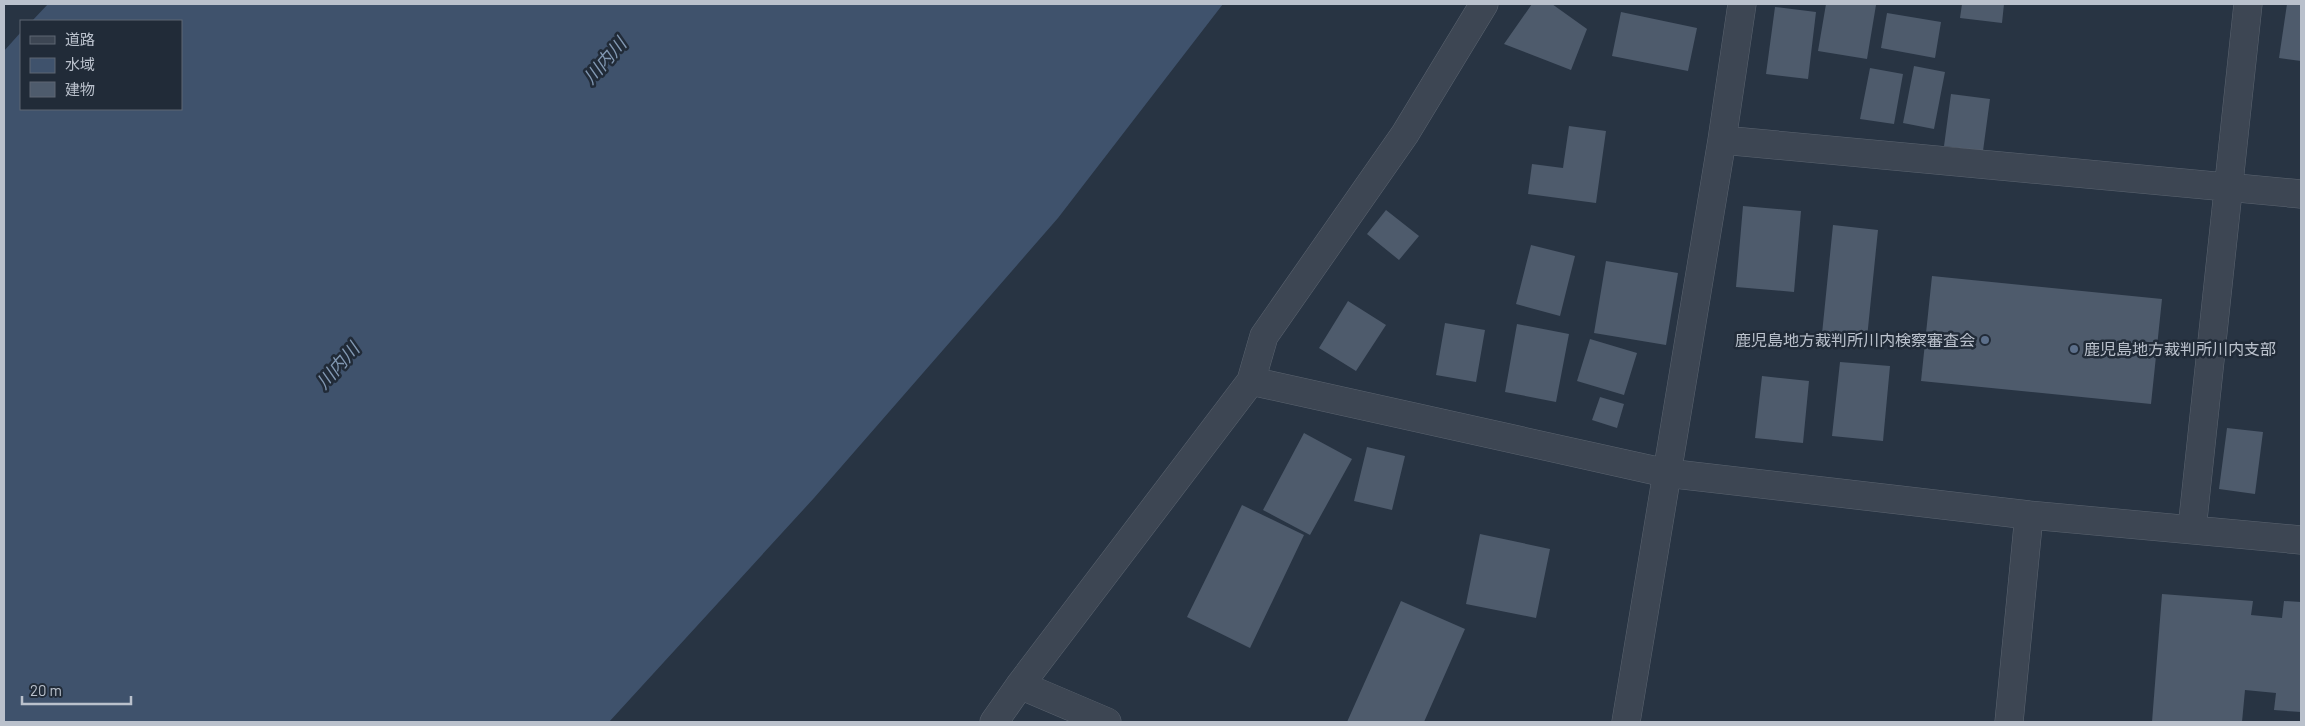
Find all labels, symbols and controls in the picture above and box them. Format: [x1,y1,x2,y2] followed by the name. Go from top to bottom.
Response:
[20,20,182,110] legend
[65,30,95,48] text: 道路
[578,31,632,88] water label: 川内川
[65,55,95,73] text: 水域
[65,80,95,98] text: 建物
[1735,330,1975,349] place label: 鹿児島地方裁判所川内検察審査会
[1979,334,1991,346] marker: 鹿児島地方裁判所川内検察審査会
[311,336,365,393] water label: 川内川
[2084,339,2276,358] place label: 鹿児島地方裁判所川内支部
[2068,343,2080,355] marker: 鹿児島地方裁判所川内支部
[22,674,131,706] scale bar
[30,681,62,699] text: 20 m

